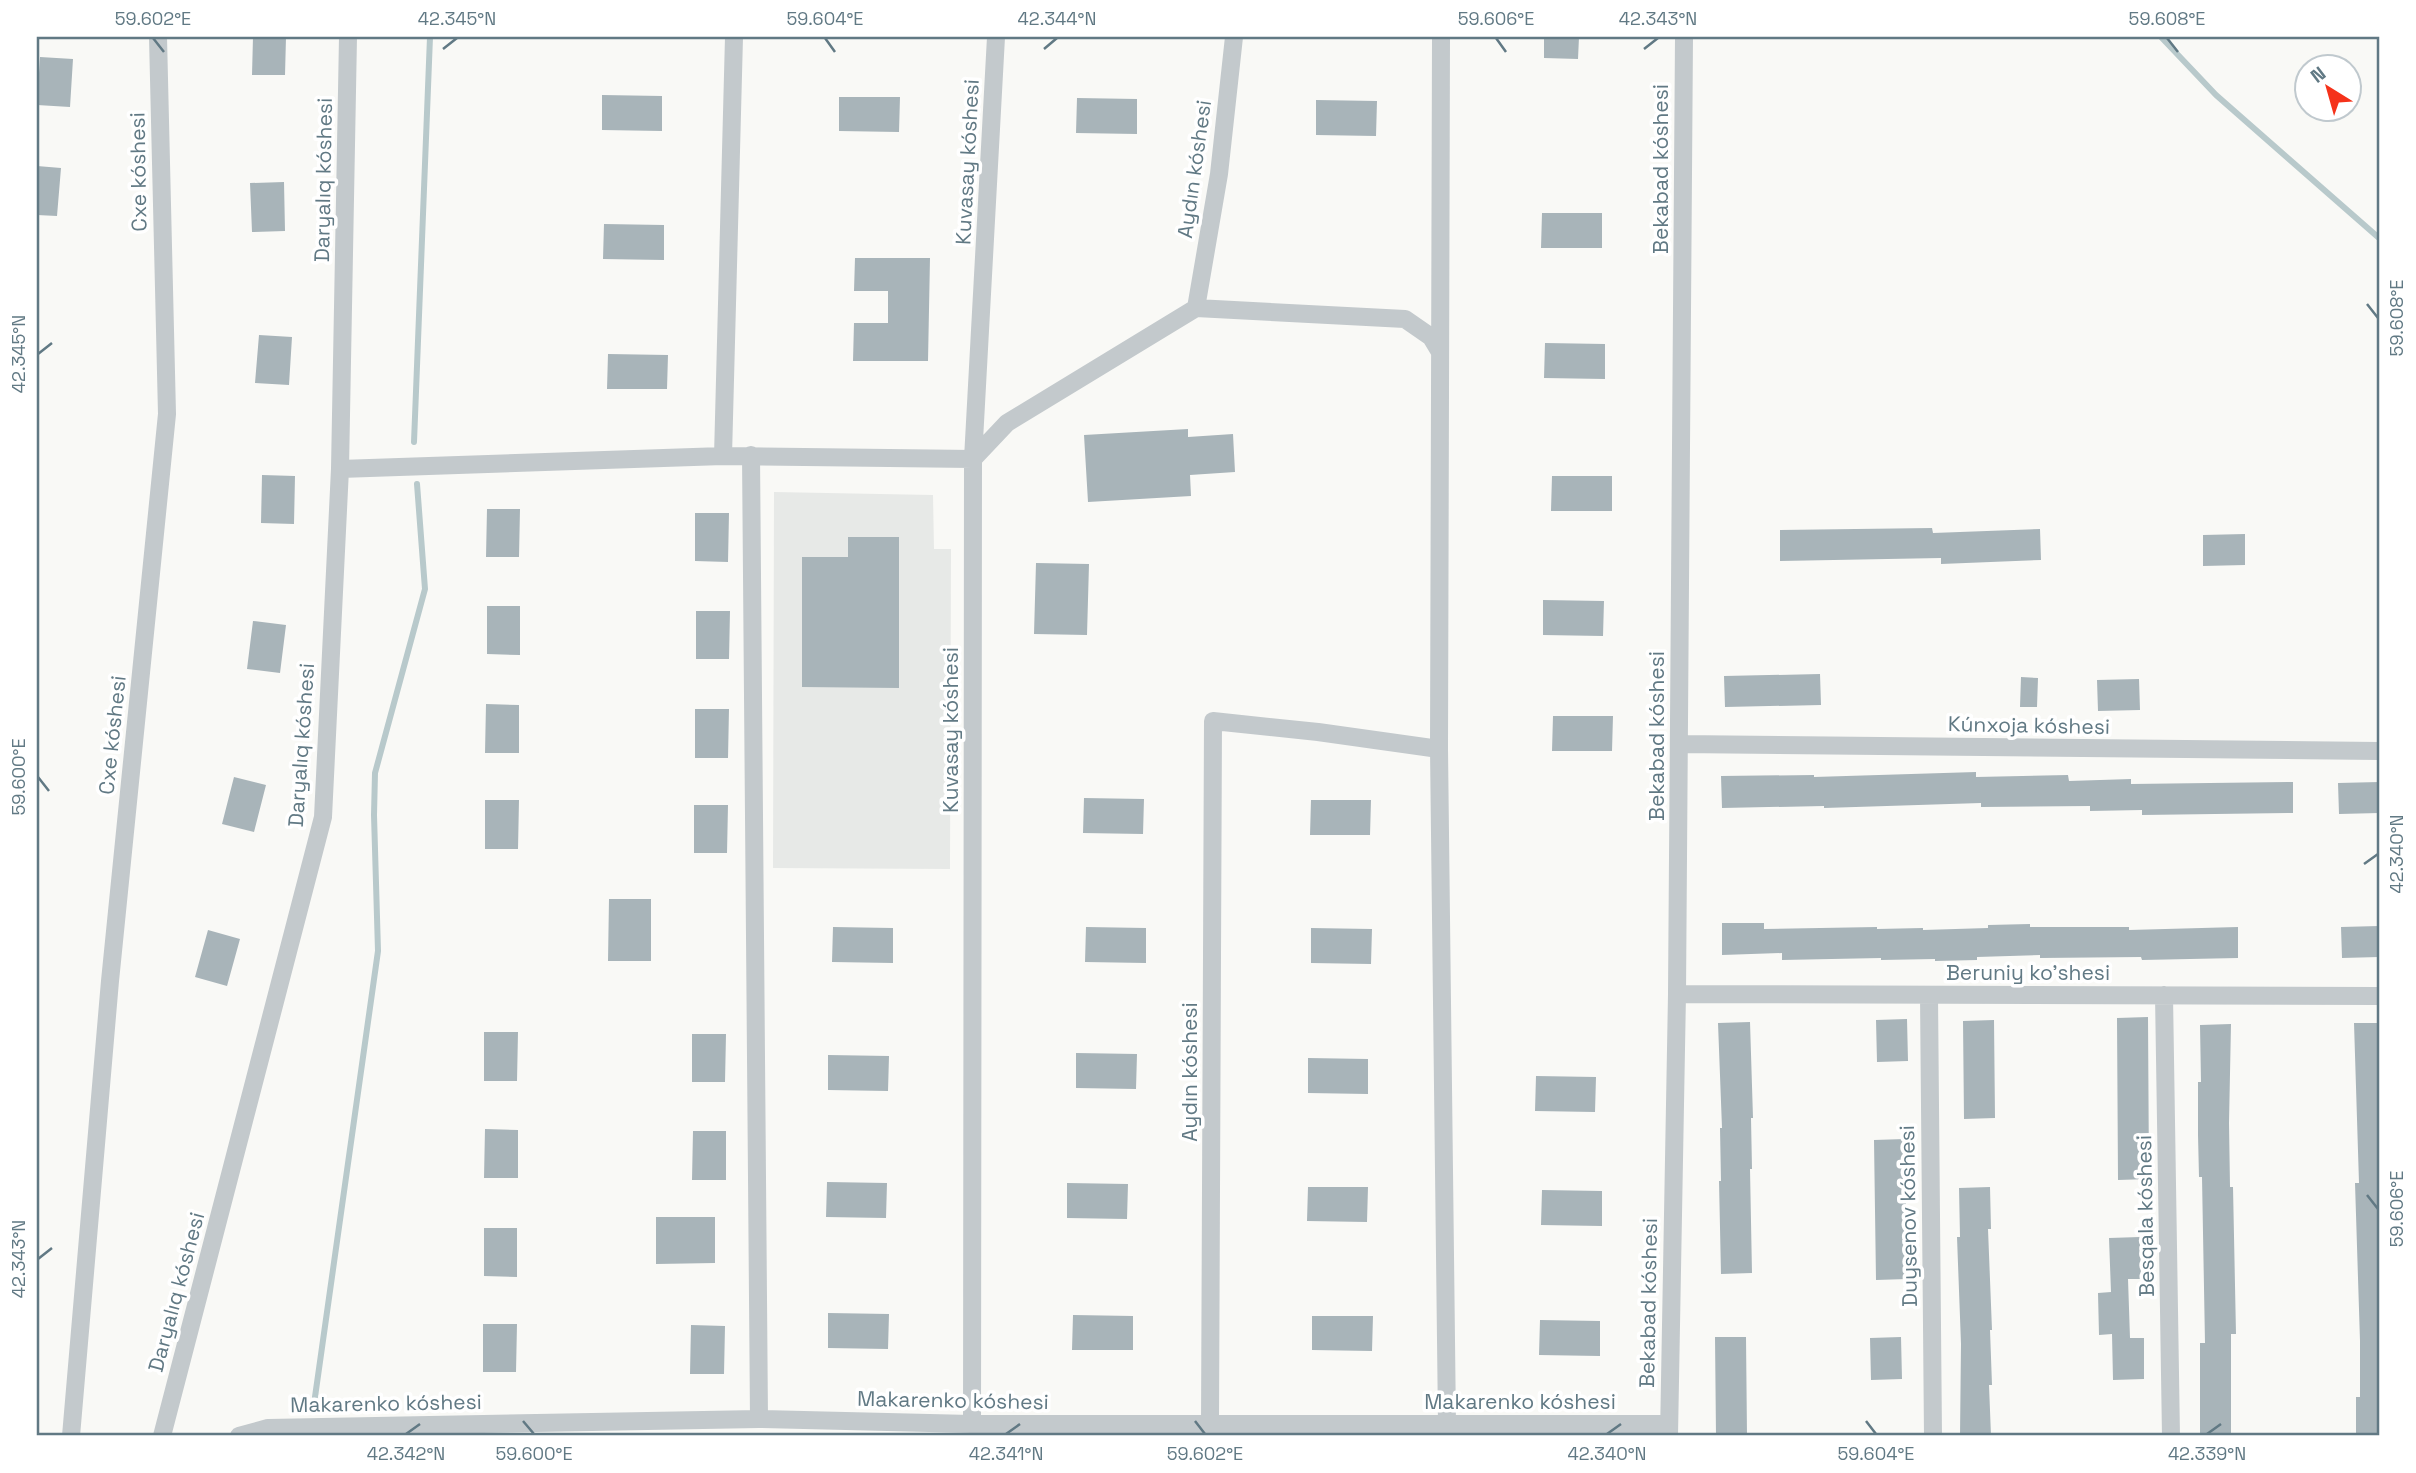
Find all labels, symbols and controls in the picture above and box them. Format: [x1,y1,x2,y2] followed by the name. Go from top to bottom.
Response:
[115,7,191,30] text: 59.602°E
[418,7,496,30] text: 42.345°N
[787,7,863,30] text: 59.604°E
[1018,7,1096,30] text: 42.344°N
[1458,7,1534,30] text: 59.606°E
[1619,7,1697,30] text: 42.343°N
[2129,7,2205,30] text: 59.608°E
[2294,52,2364,122] north arrow
[2305,61,2331,89] text: N
[949,79,985,245] street label: Kuvasay kóshesi
[1647,84,1674,254] street label: Bekabad kóshesi
[308,98,338,262] street label: Daryalıq kóshesi
[1171,98,1217,240] street label: Aydın kóshesi
[123,112,153,232] street label: Cxe kóshesi
[2385,280,2408,356] text: 59.608°E
[7,315,30,393] text: 42.345°N
[937,647,964,813] street label: Kuvasay kóshesi
[1643,651,1670,821] street label: Bekabad kóshesi
[282,662,320,828] street label: Daryalıq kóshesi
[92,674,132,796] street label: Cxe kóshesi
[1948,710,2110,740] street label: Kúnxoja kóshesi
[7,738,30,816] text: 59.600°E
[2385,814,2408,894] text: 42.340°N
[1946,959,2110,986] street label: Beruniy ko'shesi
[1176,1002,1203,1142] street label: Aydın kóshesi
[1893,1125,1923,1307] street label: Duysenov kóshesi
[2130,1135,2160,1297] street label: Besqala kóshesi
[2385,1171,2408,1247] text: 59.606°E
[142,1209,210,1375] street label: Daryalıq kóshesi
[1633,1218,1663,1388] street label: Bekabad kóshesi
[7,1220,30,1298] text: 42.343°N
[857,1385,1049,1415] street label: Makarenko kóshesi
[290,1388,482,1418] street label: Makarenko kóshesi
[1424,1388,1616,1415] street label: Makarenko kóshesi
[367,1442,445,1465] text: 42.342°N
[495,1442,573,1465] text: 59.600°E
[969,1442,1043,1465] text: 42.341°N
[1167,1442,1243,1465] text: 59.602°E
[1567,1442,1647,1465] text: 42.340°N
[1838,1442,1914,1465] text: 59.604°E
[2168,1442,2246,1465] text: 42.339°N

